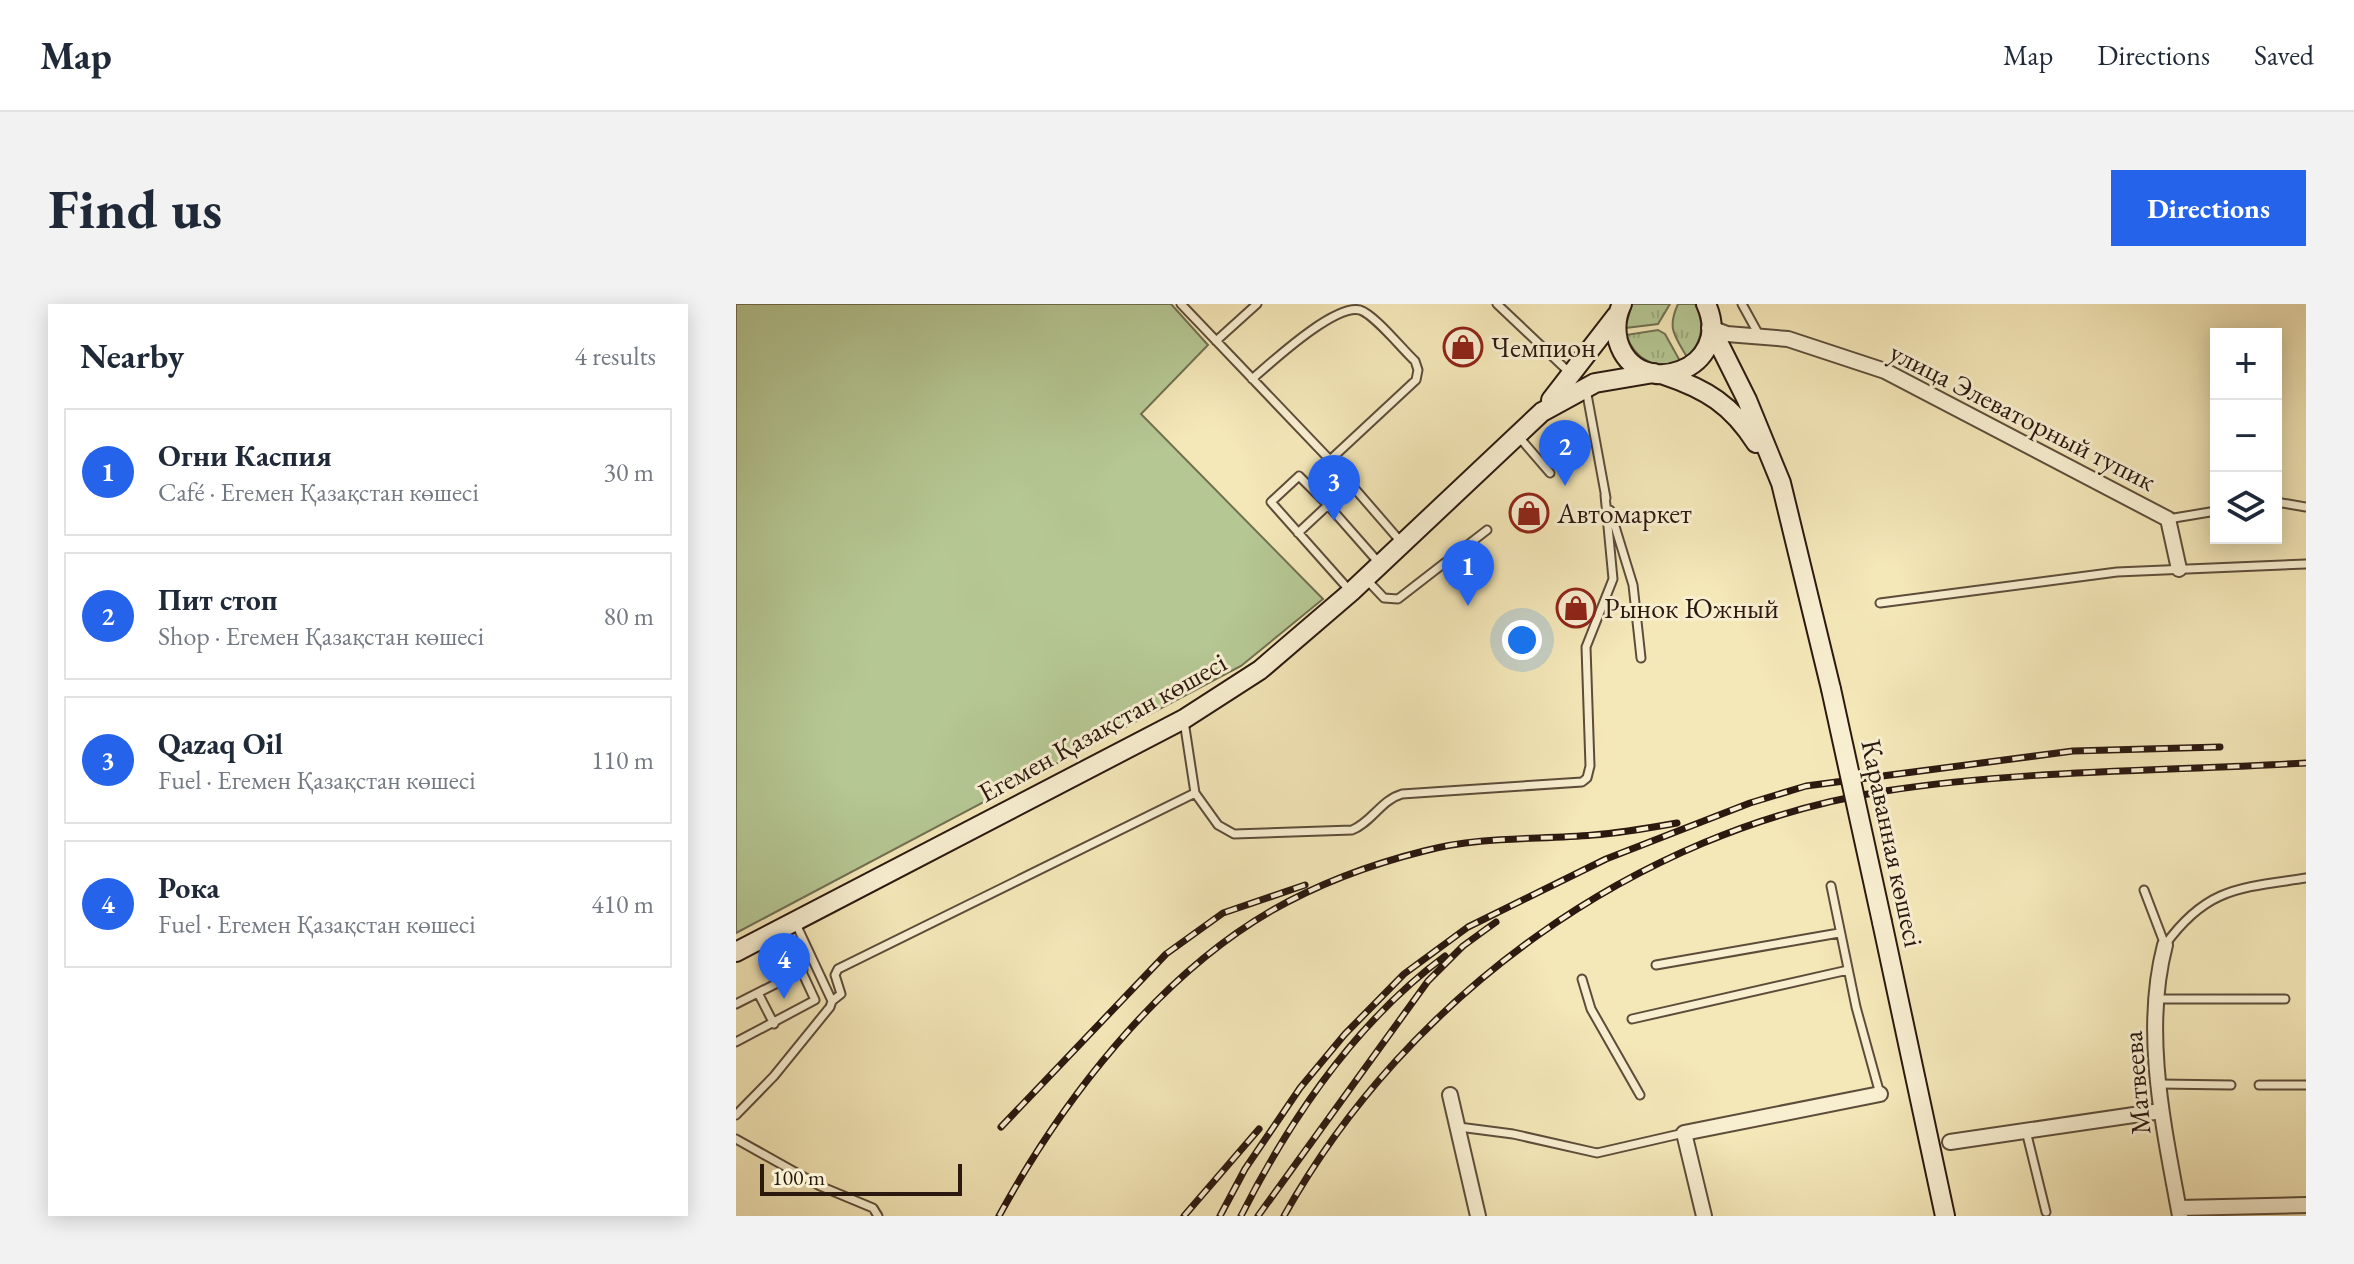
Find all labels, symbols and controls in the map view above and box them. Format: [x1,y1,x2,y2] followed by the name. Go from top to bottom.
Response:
[40,31,112,80] text: Map
[2003,37,2053,73] text: Map
[2097,37,2210,73] text: Directions
[2254,37,2314,73] text: Saved
[2111,170,2306,246] button: Directions
[48,172,222,245] text: Find us
[1442,326,1484,368] shop icon: Чемпион
[2210,328,2282,544] map controls
[2210,328,2282,400] button: +
[1491,329,1596,365] place label: Чемпион
[1884,333,2162,499] street label: улица Элеваторный тупик
[80,334,184,378] text: Nearby
[575,339,656,373] text: 4 results
[2210,400,2282,472] button: −
[1539,420,1591,486] pin: 2
[158,436,332,475] text: Огни Каспия
[101,455,115,489] text: 1
[604,455,654,489] text: 30 m
[1308,455,1360,521] pin: 3
[2210,472,2282,544] button: layers
[158,475,479,509] text: Café · Егемен Қазақстан көшесі
[1508,492,1550,534] shop icon: Автомаркет
[1556,495,1692,531] place label: Автомаркет
[1442,540,1494,606] pin: 1
[158,580,278,619] text: Пит стоп
[1555,587,1597,629] shop icon: Рынок Южный
[1604,590,1779,626] place label: Рынок Южный
[101,599,115,633] text: 2
[604,599,654,633] text: 80 m
[158,619,484,653] text: Shop · Егемен Қазақстан көшесі
[1502,620,1542,660] your location
[971,644,1233,810] street label: Егемен Қазақстан көшесі
[158,724,283,763] text: Qazaq Oil
[1853,736,1933,950] street label: Караванная көшесі
[101,743,115,777] text: 3
[591,743,654,777] text: 110 m
[158,763,476,797] text: Fuel · Егемен Қазақстан көшесі
[158,868,220,907] text: Рока
[101,887,115,921] text: 4
[591,887,654,921] text: 410 m
[158,907,476,941] text: Fuel · Егемен Қазақстан көшесі
[758,933,810,999] pin: 4
[2113,1029,2158,1136] street label: Матвеева
[760,1160,962,1196] scale bar
[772,1163,825,1192] text: 100 m

